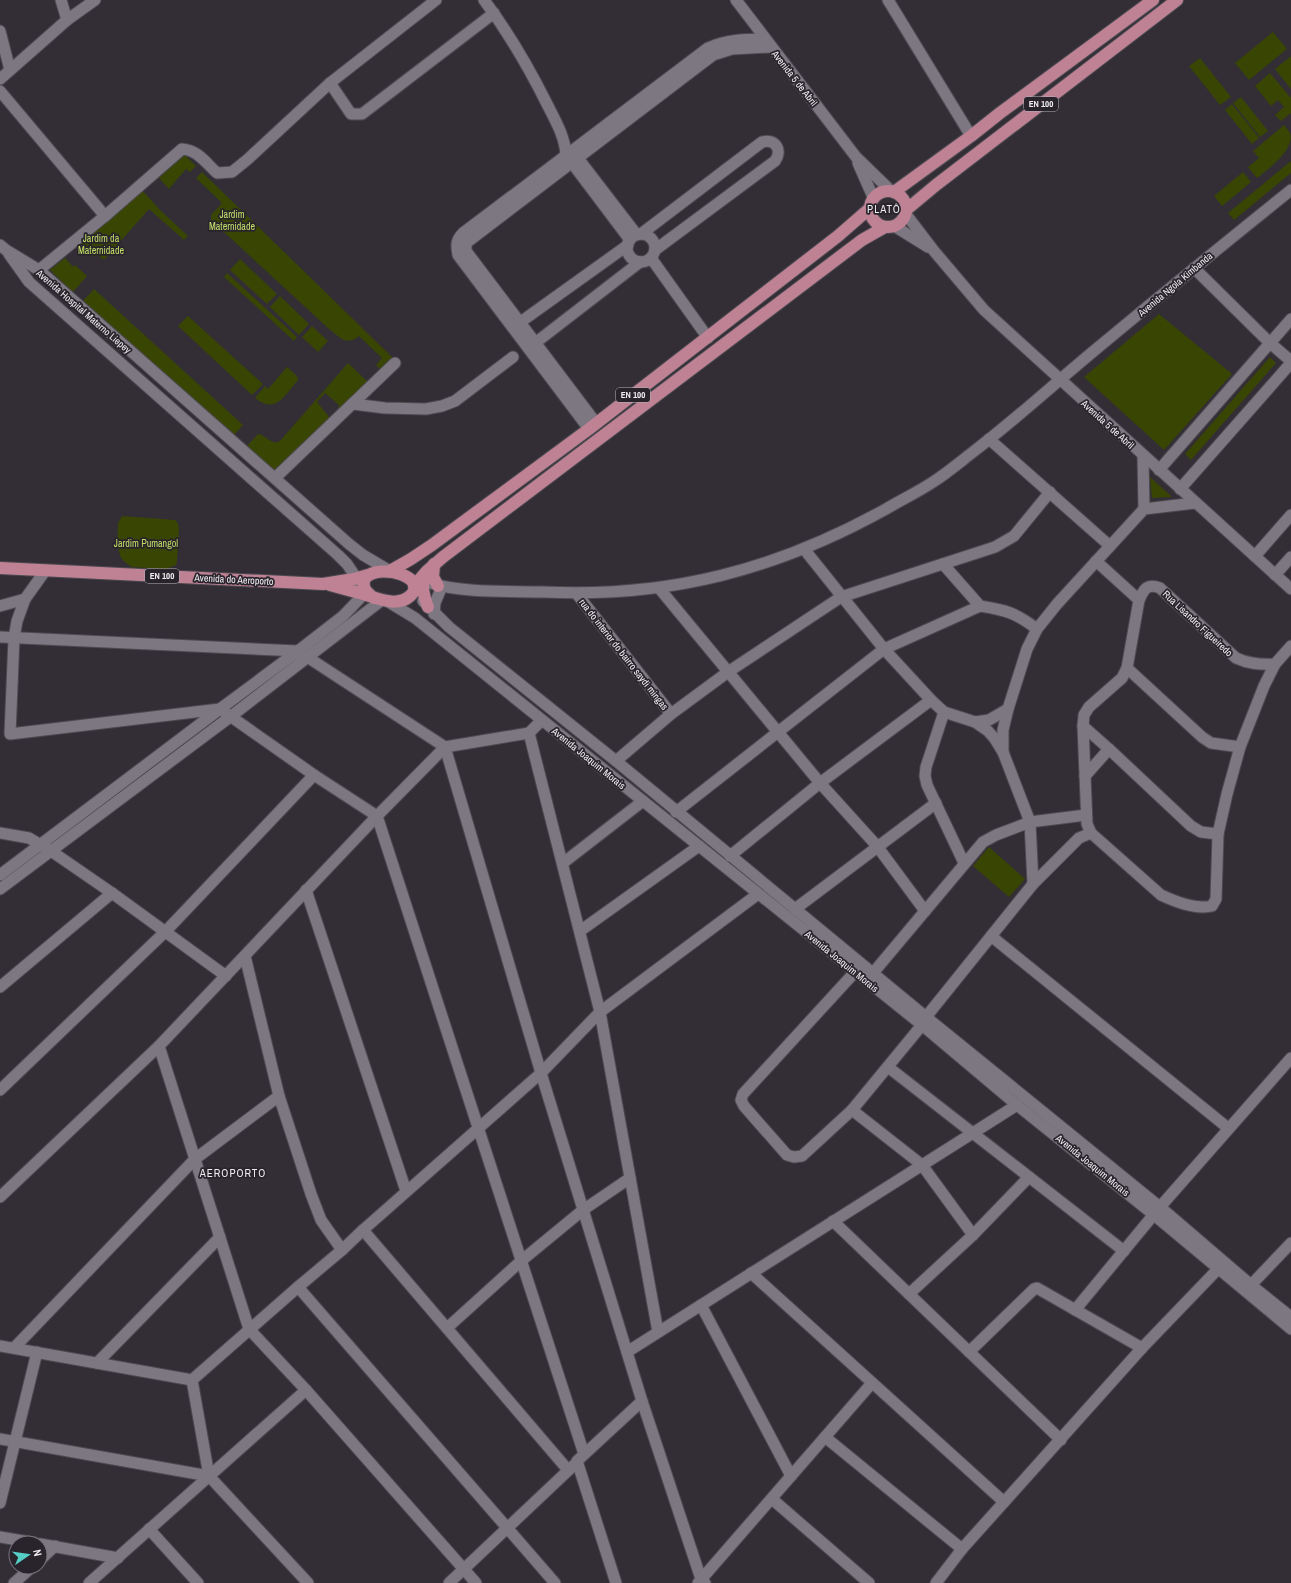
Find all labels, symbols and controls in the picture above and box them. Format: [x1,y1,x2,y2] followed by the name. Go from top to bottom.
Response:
[768,47,820,109] street label: Avenida 5 de Abril
[1024,97,1058,111] road number: EN 100
[867,202,901,216] district label: PLATÔ
[209,208,255,233] park label: Jardim Maternidade
[78,232,124,257] park label: Jardim da Maternidade
[1135,249,1216,320] street label: Avenida Ngola Kimbanda
[33,266,134,357] street label: Avenida Hospital Materno Liepey
[616,388,650,402] road number: EN 100
[1078,396,1137,452] street label: Avenida 5 de Abril
[114,537,178,550] park label: Jardim Pumangol
[145,569,179,583] road number: EN 100
[193,571,274,588] street label: Avenida do Aeroporto
[1160,588,1236,660] street label: Rua Lisandro Figueiredo
[576,596,671,713] street label: rua do interior do bairro saydi mingas
[548,724,628,792] street label: Avenida Joaquim Morais
[801,927,881,995] street label: Avenida Joaquim Morais
[1052,1131,1132,1199] street label: Avenida Joaquim Morais
[199,1166,266,1180] district label: AEROPORTO
[8,1535,48,1575] north arrow
[30,1548,45,1557] text: N

